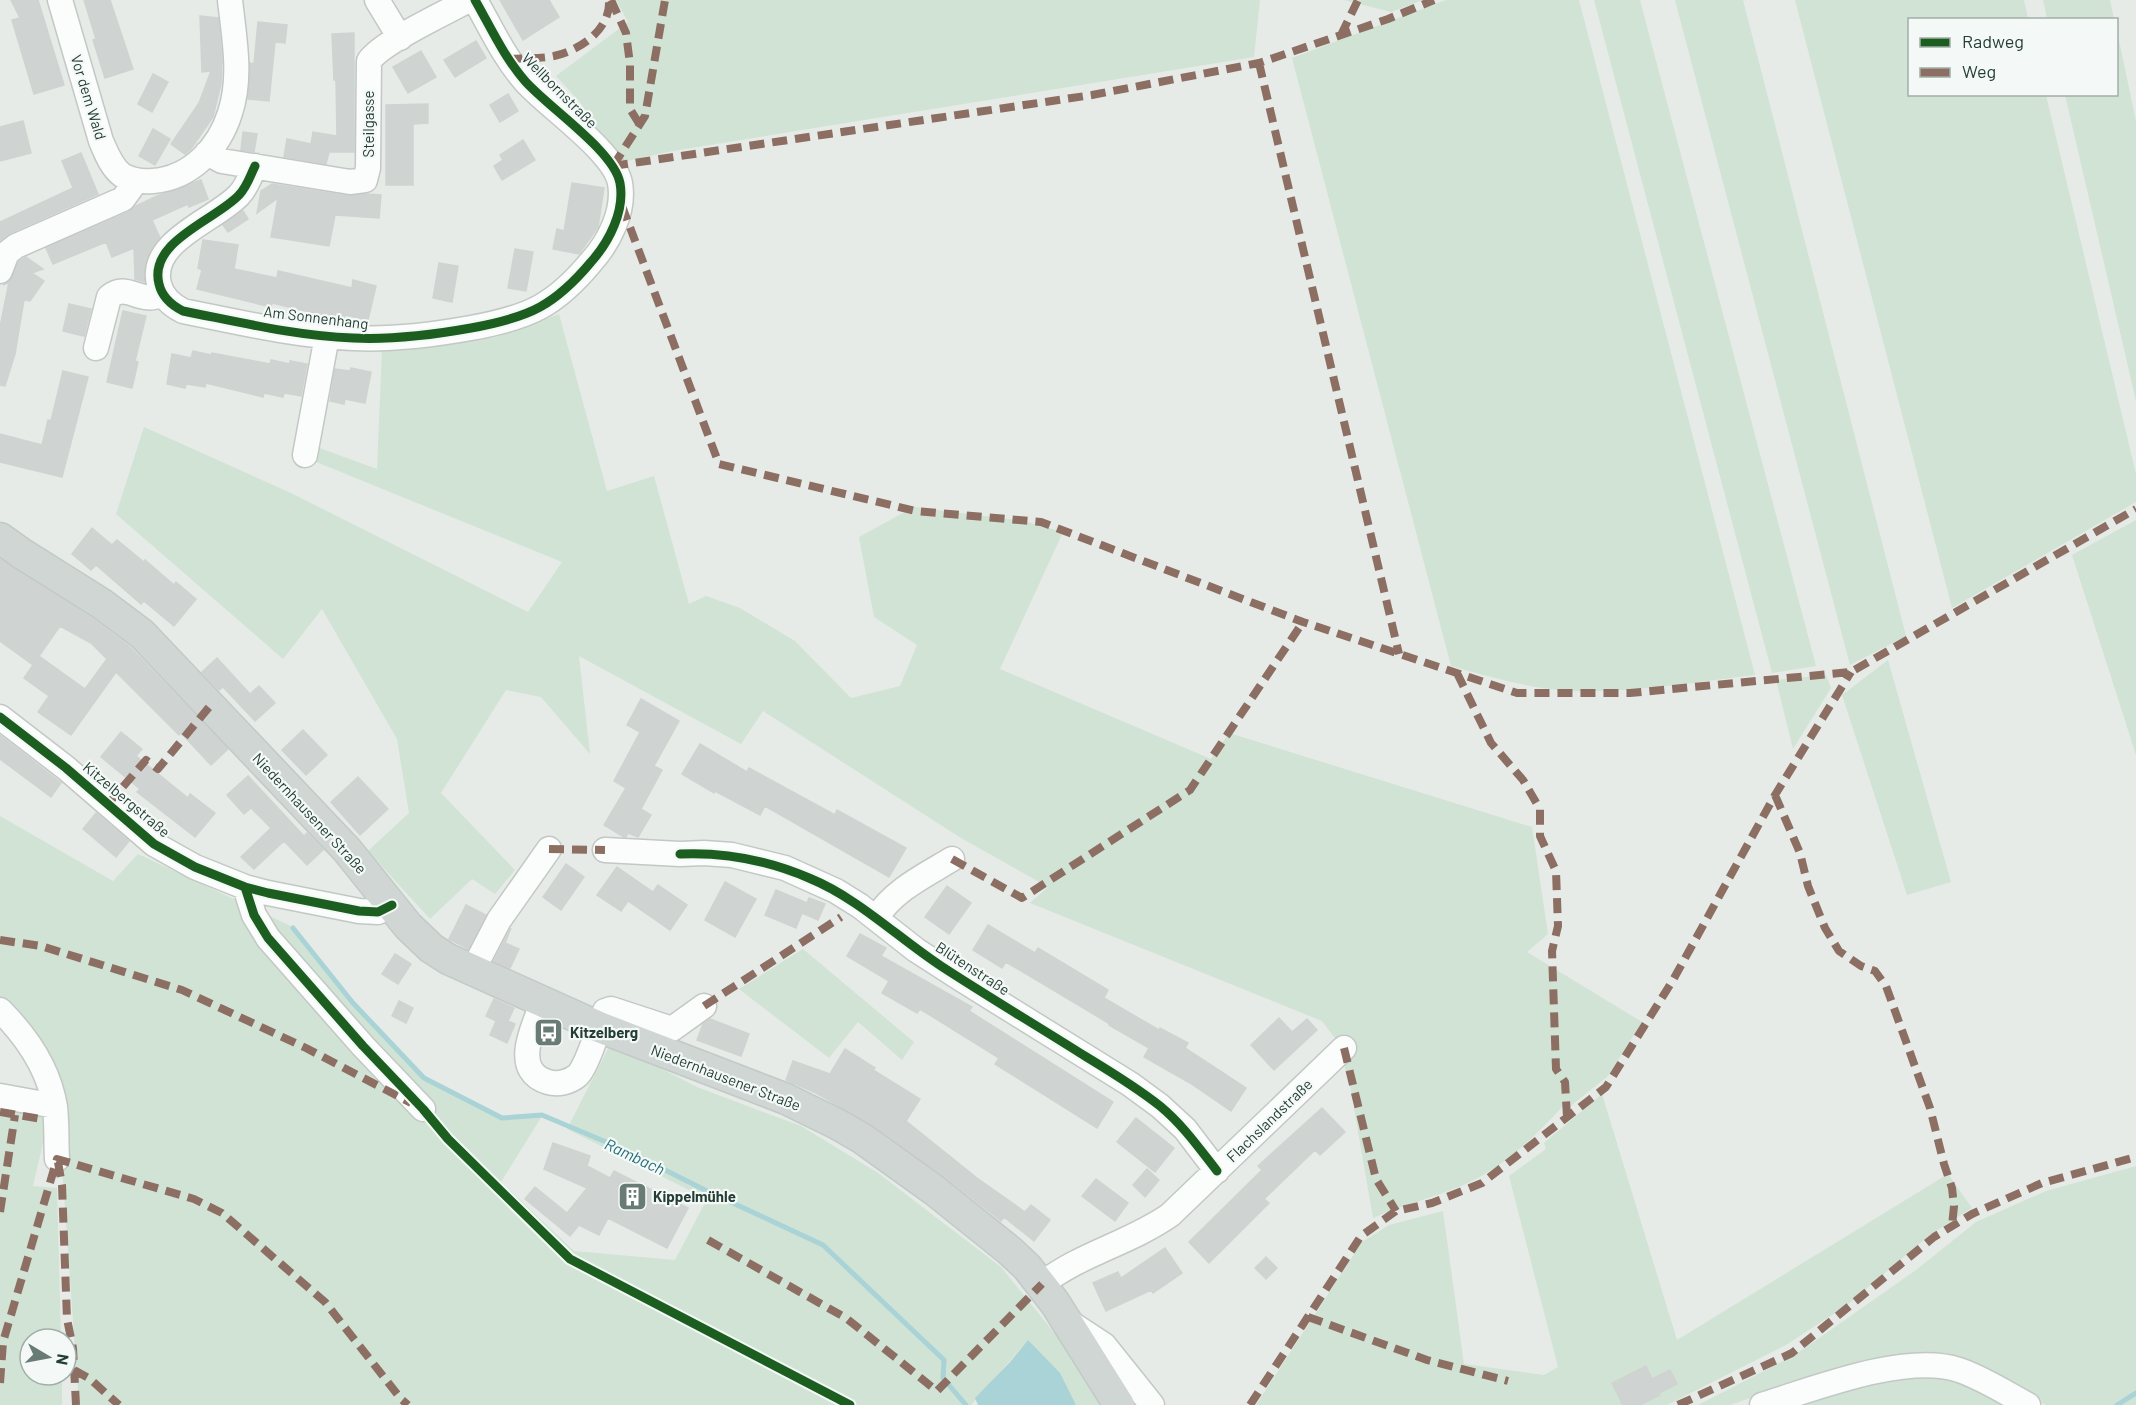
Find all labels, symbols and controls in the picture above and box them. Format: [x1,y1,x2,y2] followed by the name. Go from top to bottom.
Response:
[1908,18,2118,96] legend
[1962,30,2024,52] text: Radweg
[519,49,601,131] street label: Wellbornstraße
[68,52,110,142] street label: Vor dem Wald
[1962,60,1996,82] text: Weg
[359,90,377,158] street label: Steilgasse
[263,302,369,332] street label: Am Sonnenhang
[249,749,371,877] street label: Niedernhausener Straße
[80,757,174,841] street label: Kitzelbergstraße
[933,937,1013,999] street label: Blütenstraße
[533,1016,565,1048] bus stop icon: Kitzelberg
[570,1023,638,1041] place label: Kitzelberg
[649,1040,803,1114] street label: Niedernhausener Straße
[1222,1075,1316,1165] street label: Flachslandstraße
[602,1134,668,1178] water label: Rambach
[616,1180,648,1212] building icon: Kippelmühle
[653,1187,736,1205] place label: Kippelmühle
[18,1327,78,1387] north arrow
[53,1353,74,1367] text: N

